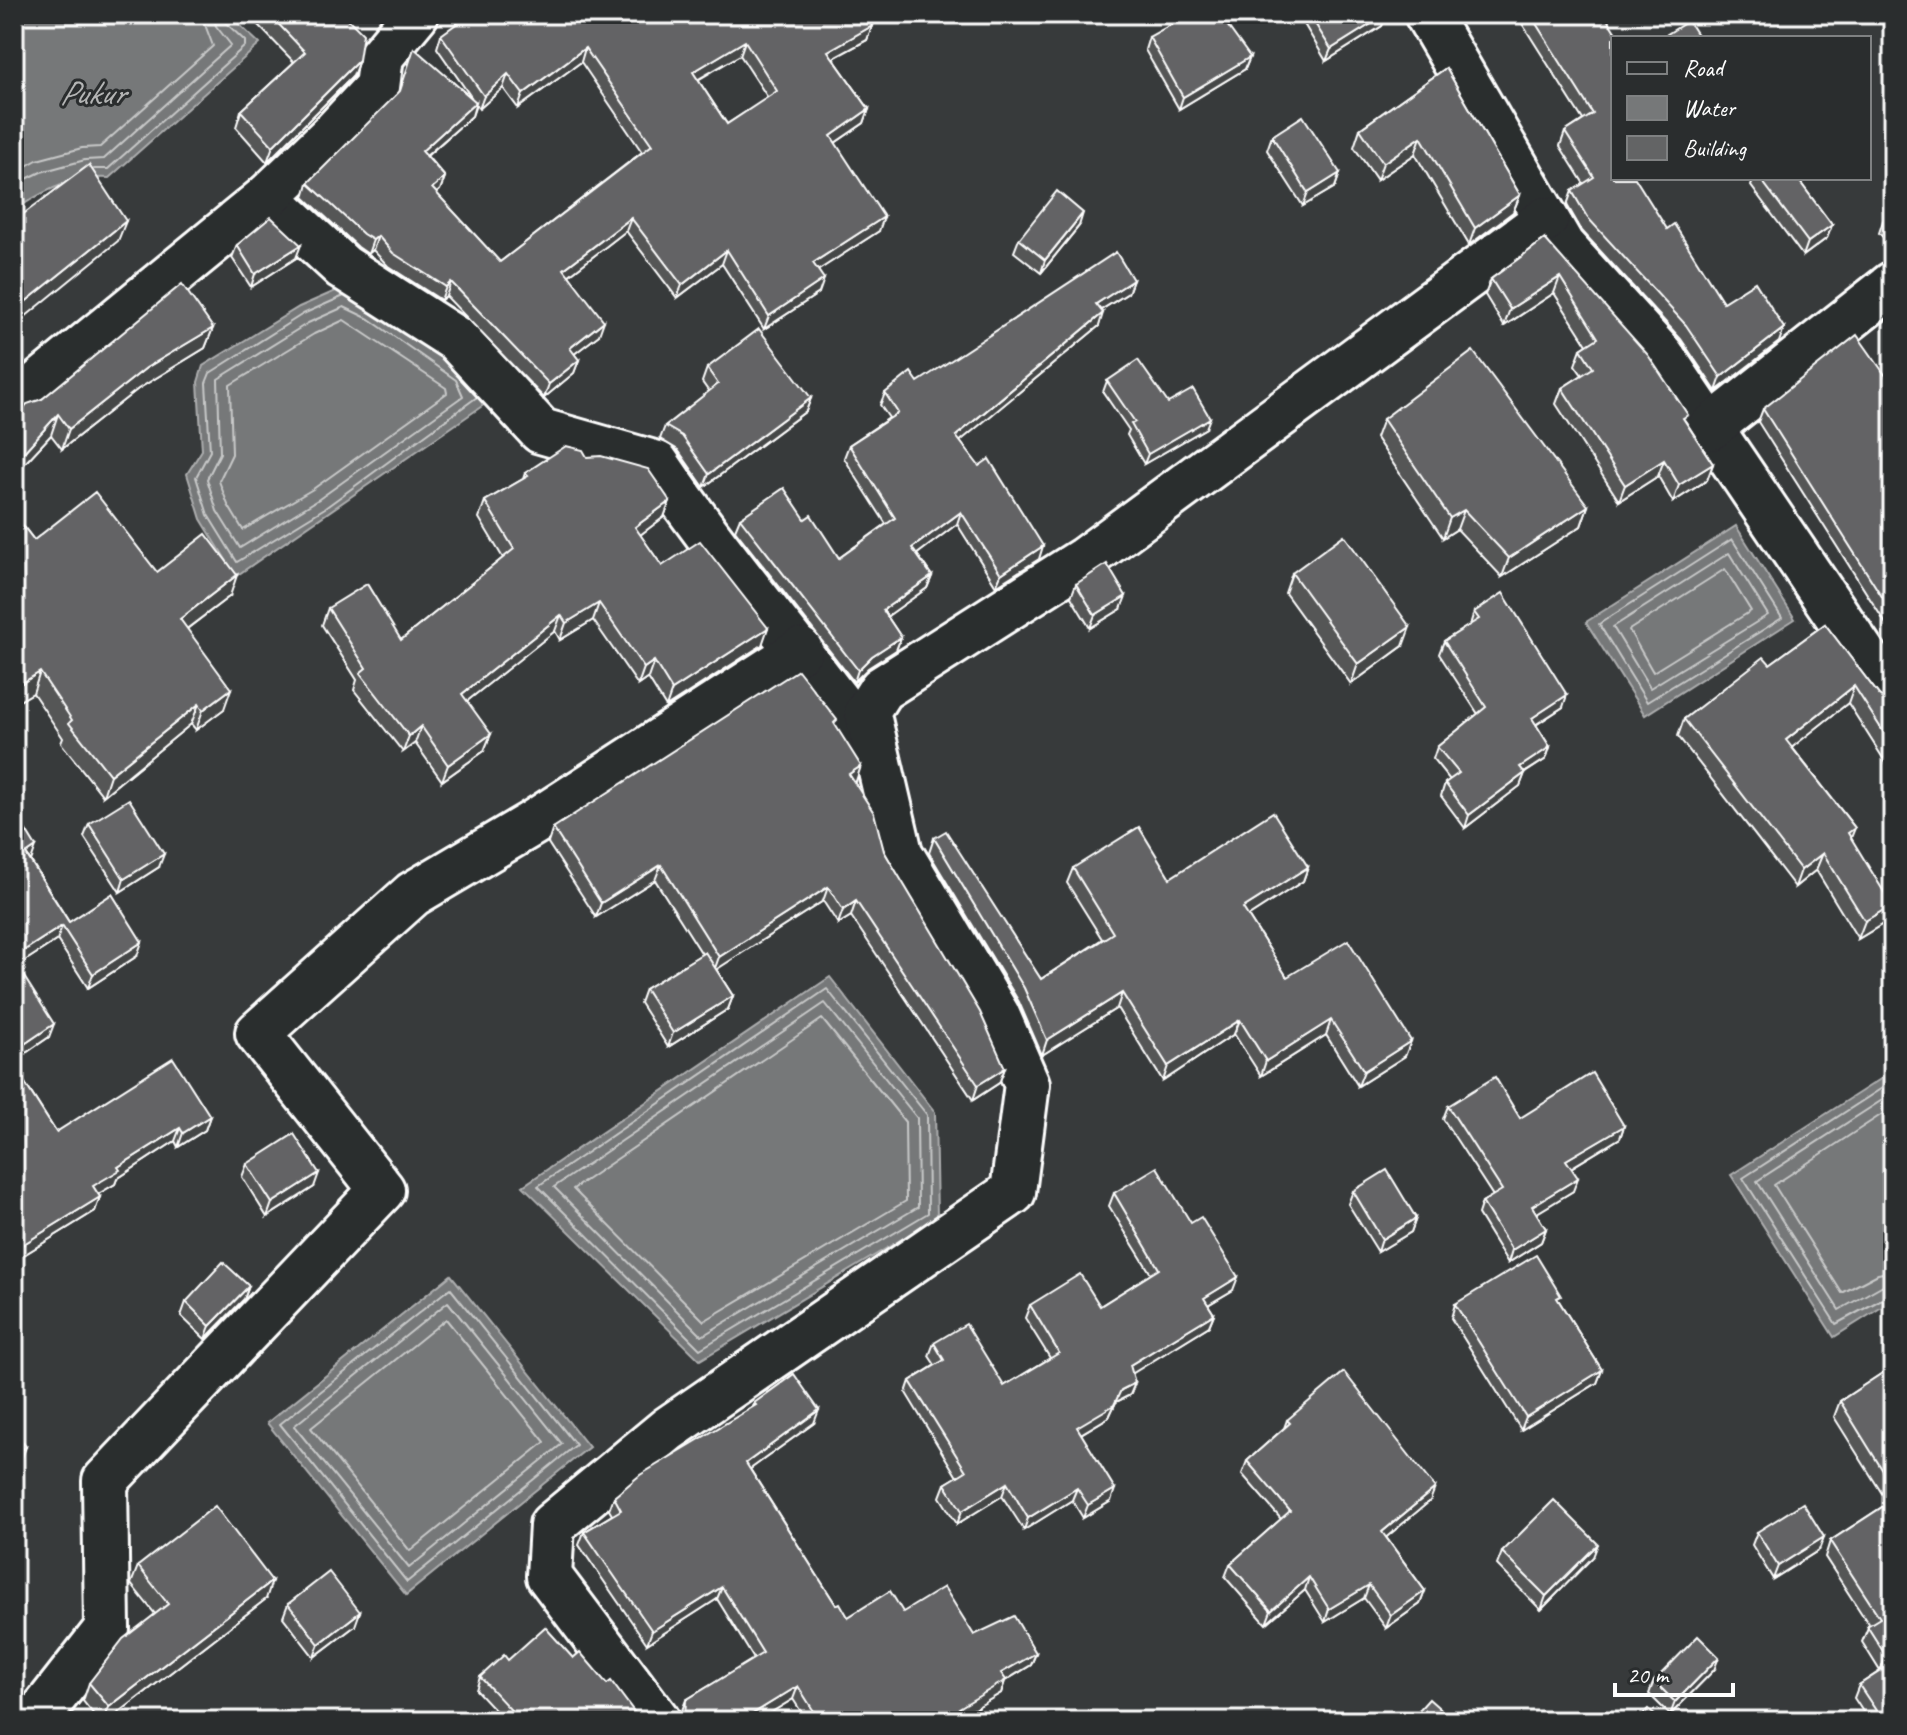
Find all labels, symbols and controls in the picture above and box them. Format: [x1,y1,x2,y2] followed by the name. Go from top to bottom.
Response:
[1611,36,1871,180] legend
[1683,53,1727,83] text: Road
[60,71,129,114] water label: Pukur
[1683,93,1738,123] text: Water
[1683,133,1748,163] text: Building
[1615,1647,1733,1697] scale bar
[1627,1660,1670,1690] text: 20 m

